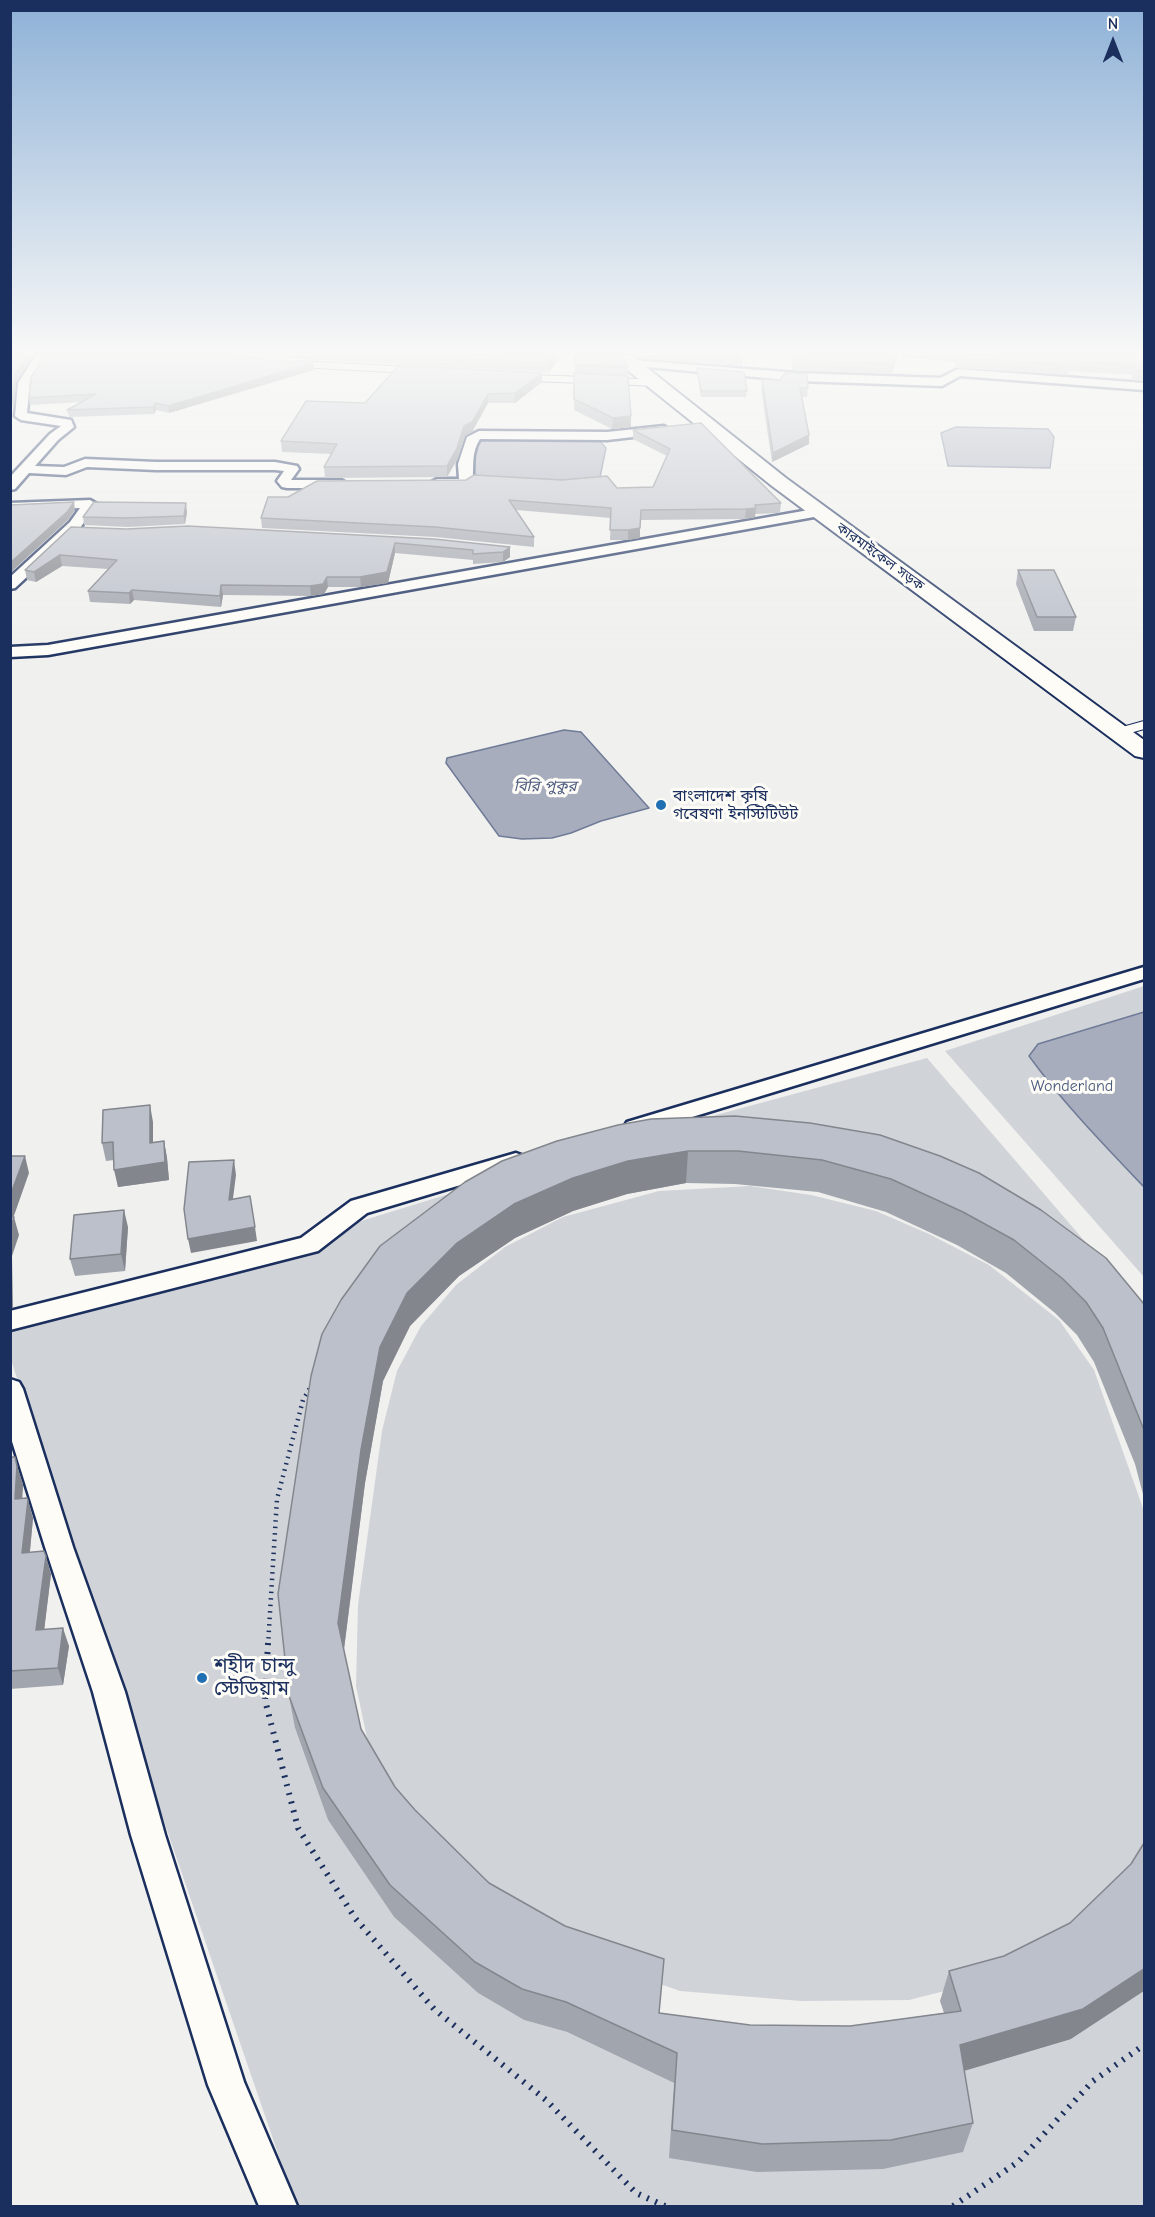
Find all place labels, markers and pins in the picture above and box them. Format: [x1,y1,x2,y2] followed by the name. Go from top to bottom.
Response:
[673,786,798,824] place label: বাংলাদেশ কৃষি গবেষণা ইনস্টিটিউট
[654,798,668,812] marker: বাংলাদেশ কৃষি গবেষণা ইনস্টিটিউট
[214,1654,294,1701] place label: শহীদ চান্দু স্টেডিয়াম
[195,1671,209,1685] marker: শহীদ চান্দু স্টেডিয়াম

